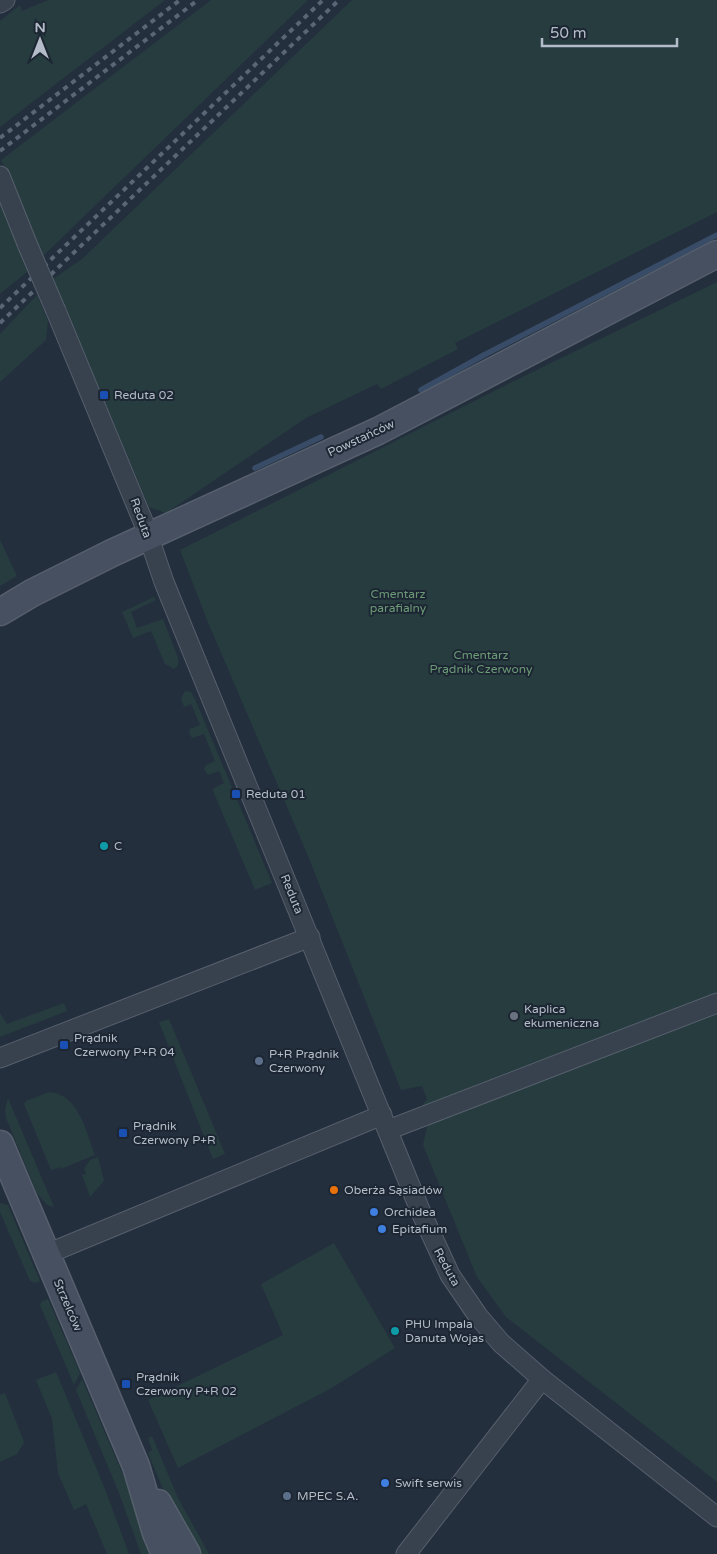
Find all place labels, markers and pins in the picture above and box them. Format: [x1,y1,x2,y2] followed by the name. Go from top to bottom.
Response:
[114,388,174,402] place label: Reduta 02
[98,389,110,401] marker: Reduta 02
[246,787,306,801] place label: Reduta 01
[230,788,242,800] marker: Reduta 01
[114,839,122,853] place label: C
[98,840,110,852] marker: C
[524,1002,599,1030] place label: Kaplica ekumeniczna
[508,1010,520,1022] marker: Kaplica ekumeniczna
[74,1031,175,1059] place label: Prądnik Czerwony P+R 04
[58,1039,70,1051] marker: Prądnik Czerwony P+R 04
[269,1047,340,1075] place label: P+R Prądnik Czerwony
[253,1055,265,1067] marker: P+R Prądnik Czerwony
[133,1119,216,1147] place label: Prądnik Czerwony P+R
[117,1127,129,1139] marker: Prądnik Czerwony P+R
[344,1183,443,1197] place label: Oberża Sąsiadów
[328,1184,340,1196] marker: Oberża Sąsiadów
[384,1205,436,1219] place label: Orchidea
[368,1206,380,1218] marker: Orchidea
[392,1222,447,1236] place label: Epitafium
[376,1223,388,1235] marker: Epitafium
[405,1317,484,1345] place label: PHU Impala Danuta Wojas
[389,1325,401,1337] marker: PHU Impala Danuta Wojas
[136,1370,237,1398] place label: Prądnik Czerwony P+R 02
[120,1378,132,1390] marker: Prądnik Czerwony P+R 02
[395,1476,462,1490] place label: Swift serwis
[379,1477,391,1489] marker: Swift serwis
[297,1489,358,1503] place label: MPEC S.A.
[281,1490,293,1502] marker: MPEC S.A.

